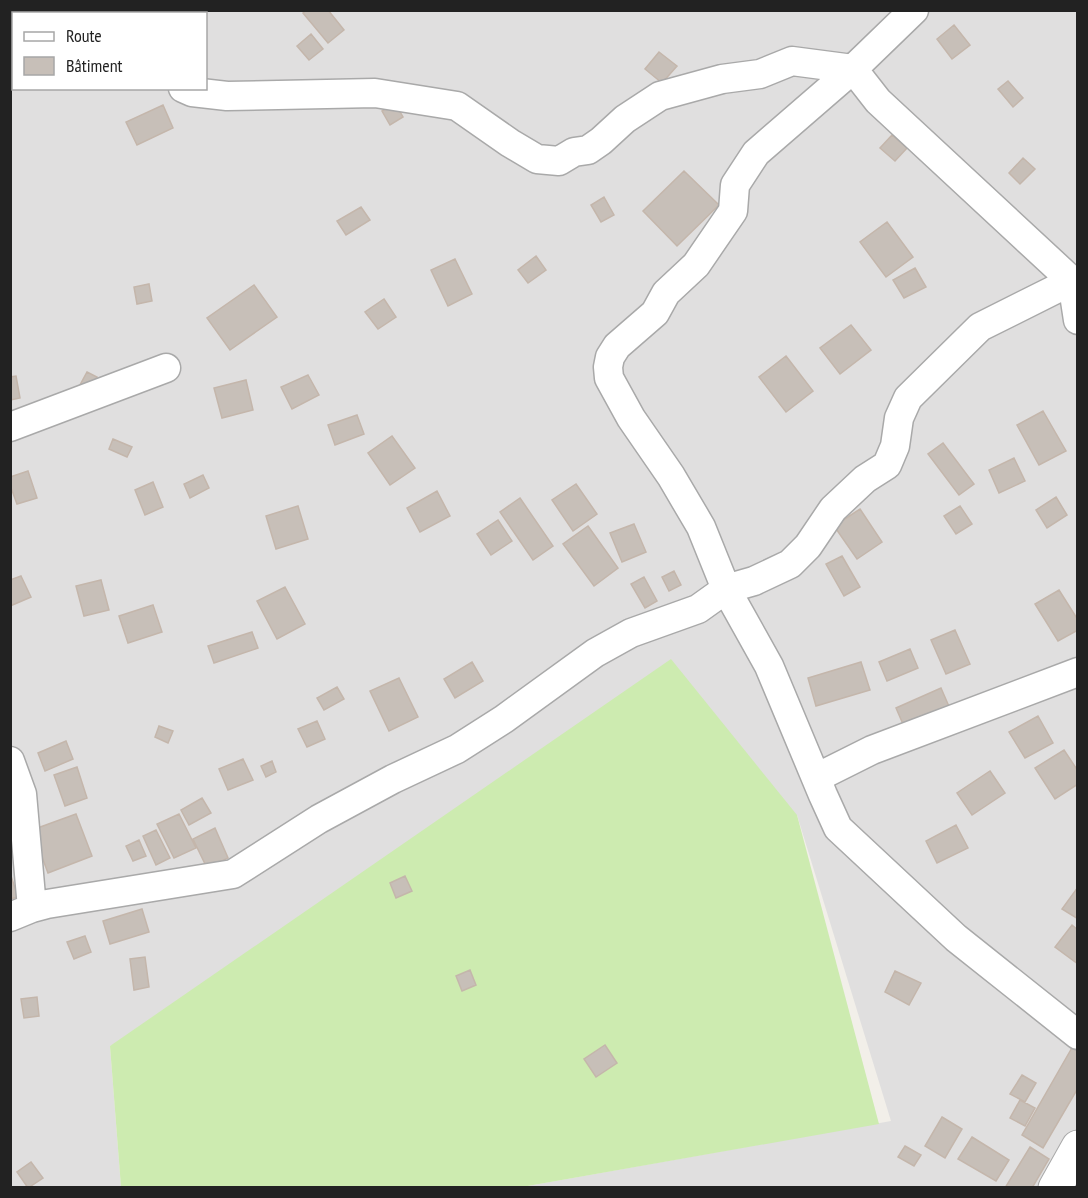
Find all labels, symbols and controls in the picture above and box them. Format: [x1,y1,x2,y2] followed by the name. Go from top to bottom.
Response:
[12,12,207,90] legend
[66,24,102,47] text: Route
[66,54,123,77] text: Bâtiment

